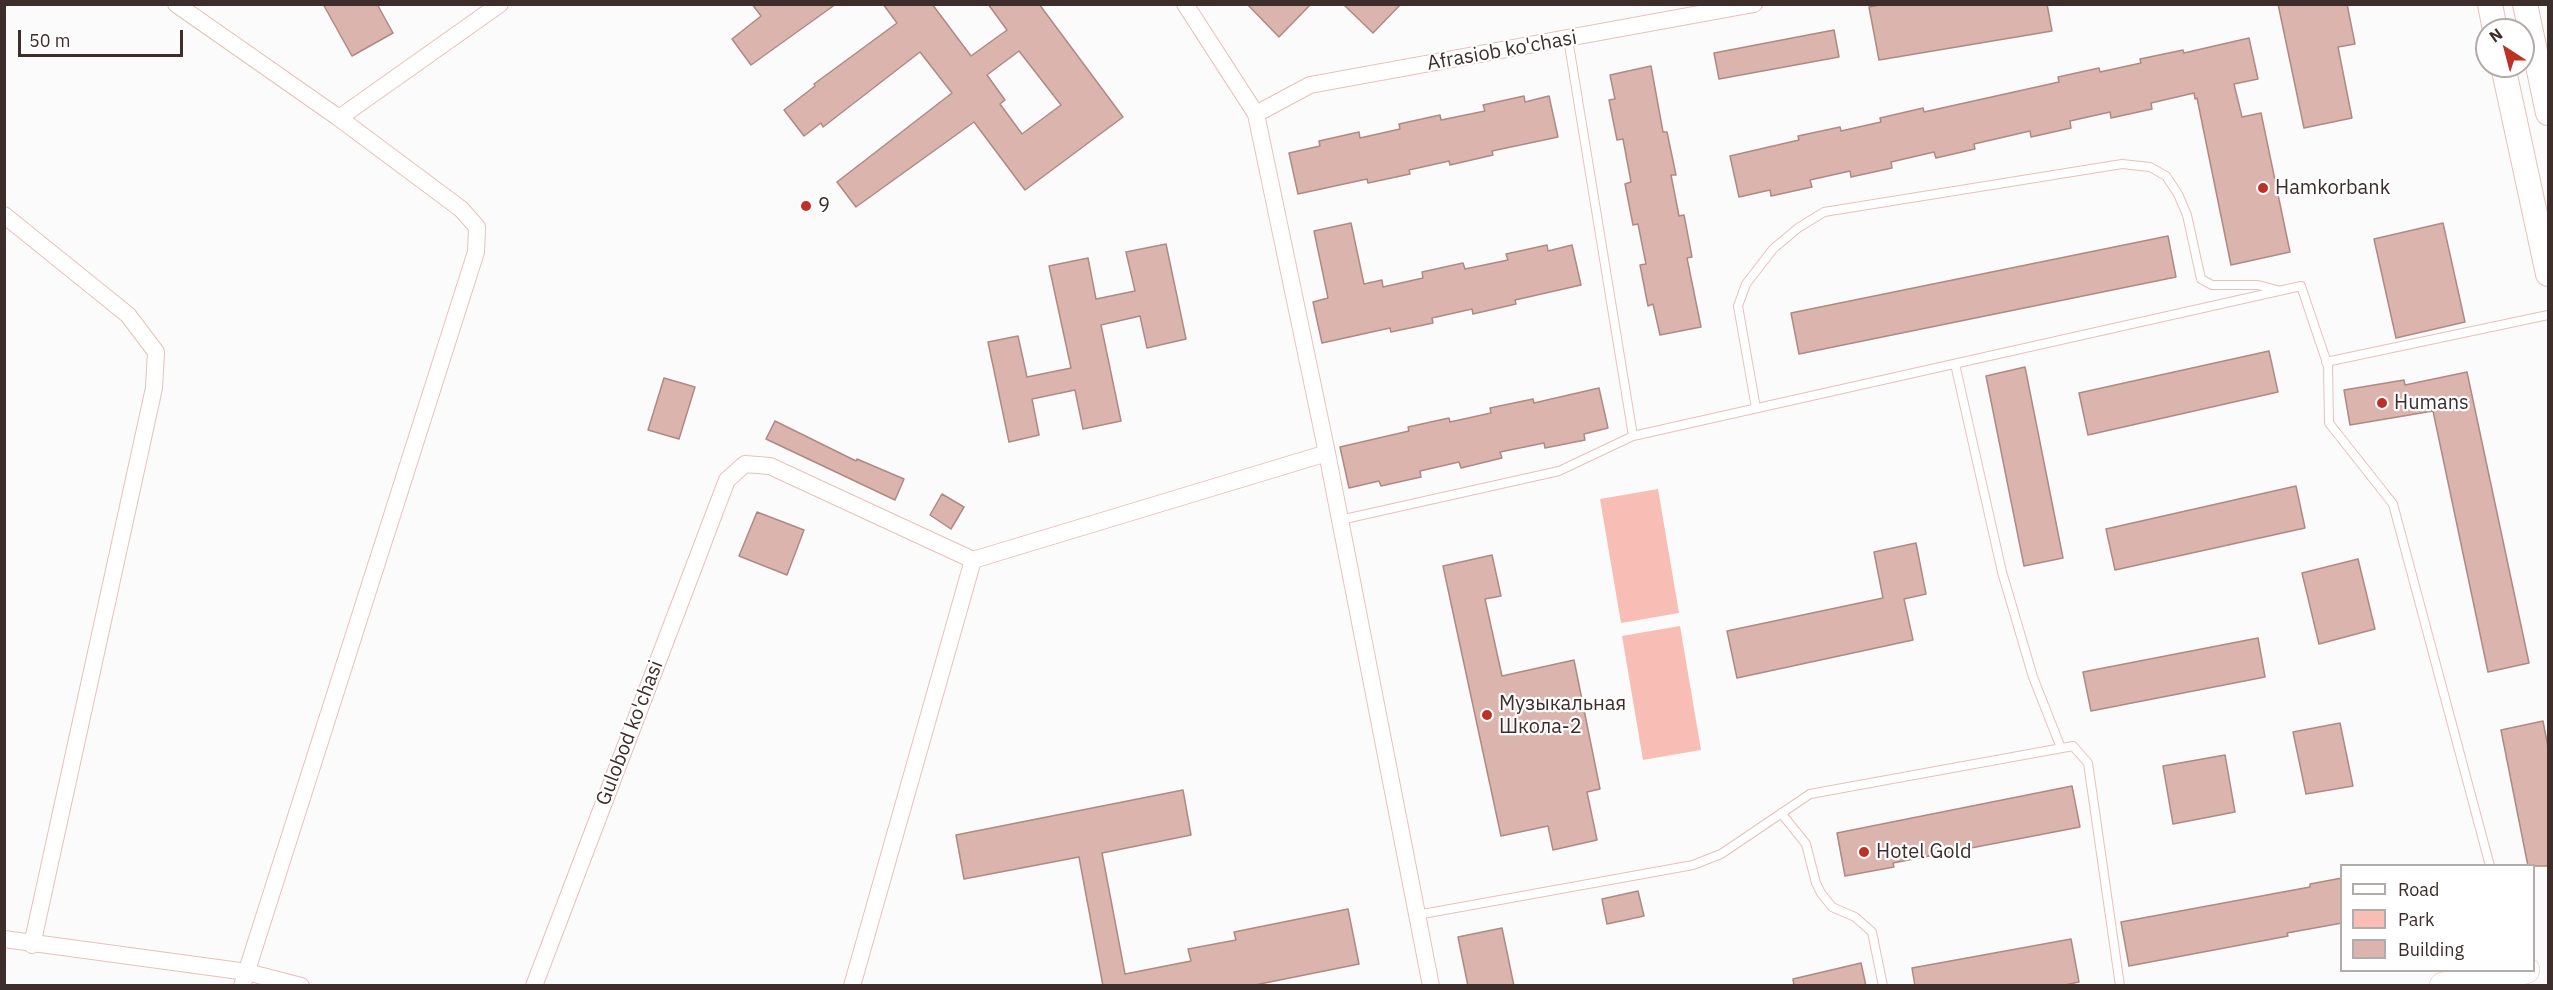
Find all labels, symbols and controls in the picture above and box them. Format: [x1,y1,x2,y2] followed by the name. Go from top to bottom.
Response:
[21,18,186,56] scale bar
[2475,18,2535,78] north arrow
[2485,24,2506,47] text: N
[1425,26,1579,76] street label: Afrasiob ko'chasi
[29,29,71,52] text: 50 m
[2275,176,2390,200] place label: Hamkorbank
[2256,181,2270,195] marker: Hamkorbank
[818,194,830,218] place label: 9
[799,199,813,213] marker: 9
[2394,391,2469,415] place label: Humans
[2375,396,2389,410] marker: Humans
[591,657,669,809] street label: Gulobod ko'chasi
[1499,692,1626,739] place label: Музыкальная Школа-2
[1480,708,1494,722] marker: Музыкальная Школа-2
[1876,840,1972,864] place label: Hotel Gold
[1857,845,1871,859] marker: Hotel Gold
[2340,864,2535,972] legend
[2398,878,2439,901] text: Road
[2398,908,2434,931] text: Park
[2398,938,2464,961] text: Building

